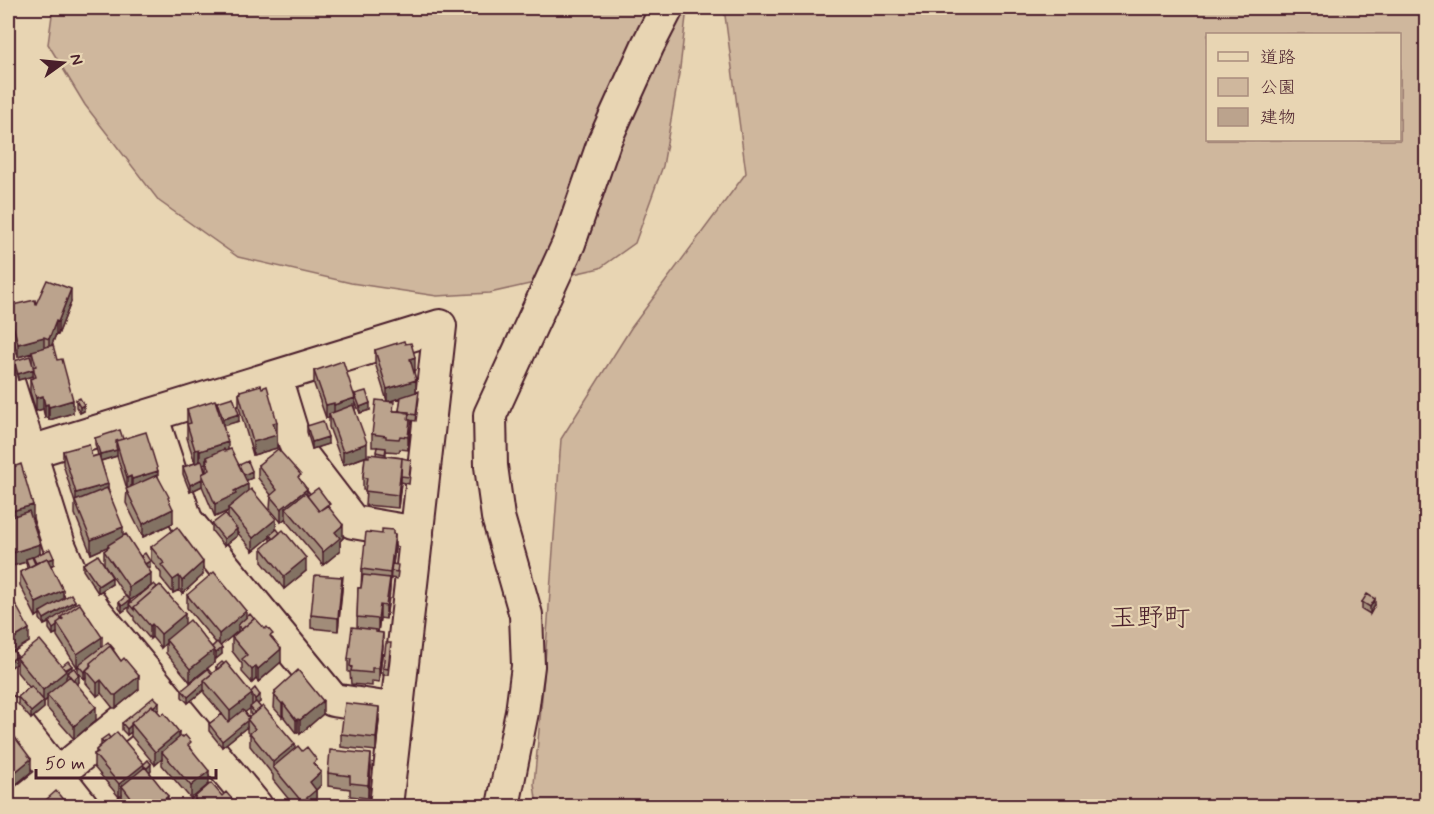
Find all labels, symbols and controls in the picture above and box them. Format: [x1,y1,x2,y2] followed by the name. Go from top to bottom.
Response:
[33,33,93,93] north arrow
[1206,33,1401,141] legend
[1260,46,1296,70] text: 道路
[65,52,88,67] text: N
[1260,76,1296,100] text: 公園
[1260,106,1296,130] text: 建物
[1110,601,1191,636] district label: 玉野町
[36,742,216,780] scale bar
[45,752,85,776] text: 50 m

